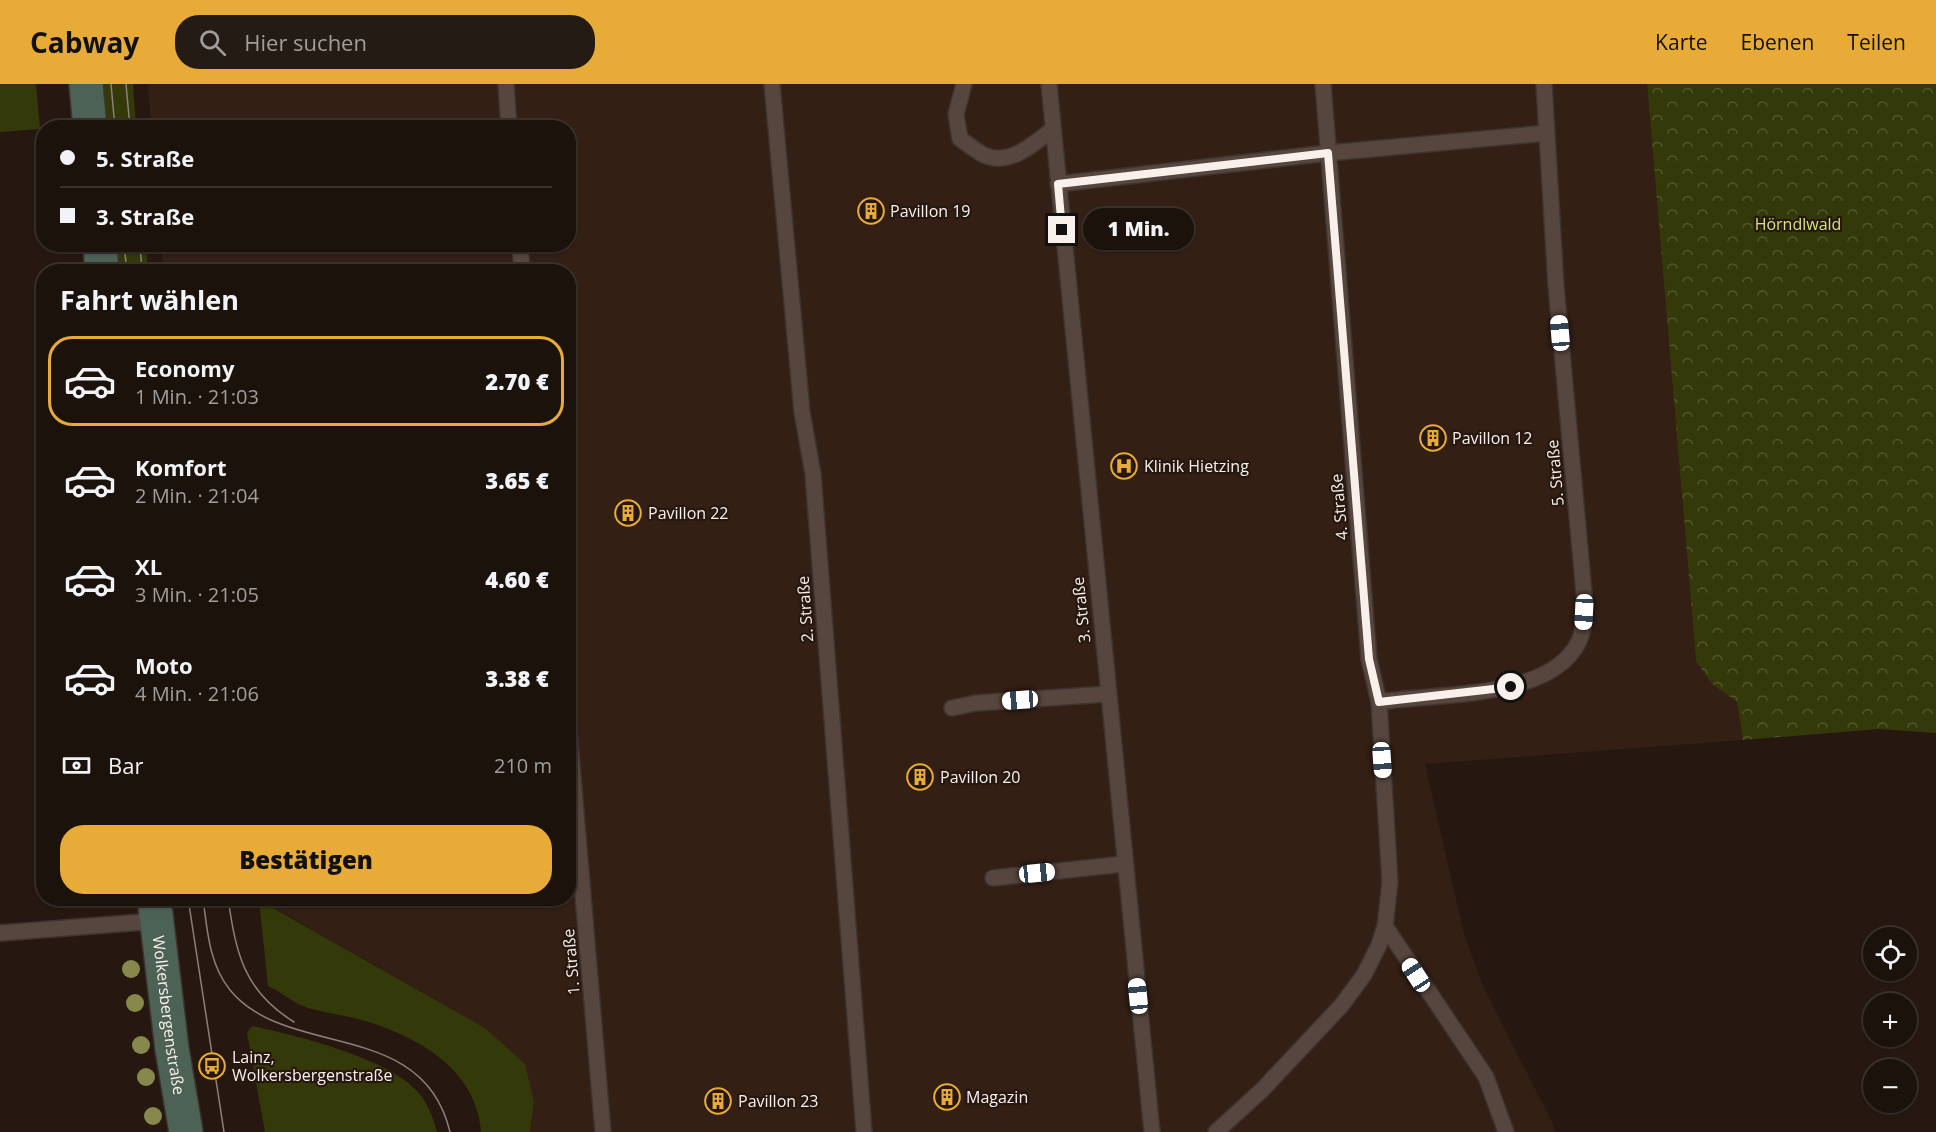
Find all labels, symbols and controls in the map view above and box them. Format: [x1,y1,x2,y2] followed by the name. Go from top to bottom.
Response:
[175,15,595,69] search box
[30,23,139,61] text: Cabway
[196,26,229,59] icon: search
[244,27,367,57] text: Hier suchen
[1655,28,1708,56] text: Karte
[1741,28,1814,56] text: Ebenen
[1847,28,1906,56] text: Teilen
[96,143,194,173] text: 5. Straße
[856,196,886,226] building icon: Pavillon 19
[890,200,971,222] place label: Pavillon 19
[96,201,194,231] text: 3. Straße
[1083,209,1194,251] callout: 1 Min.
[1755,213,1841,235] park label: Hörndlwald
[1108,215,1169,242] text: 1 Min.
[1048,216,1075,243] route end
[60,281,239,318] text: Fahrt wählen
[1549,314,1571,352] car
[135,353,234,383] text: Economy
[63,354,117,408] icon: car
[485,366,549,396] text: 2.70 €
[135,383,259,410] text: 1 Min. · 21:03
[1418,423,1448,453] building icon: Pavillon 12
[1452,427,1533,449] place label: Pavillon 12
[1541,439,1569,507] street label: 5. Straße
[1109,451,1139,481] hospital icon: Klinik Hietzing
[135,452,227,482] text: Komfort
[63,453,117,507] icon: car
[1144,455,1249,477] place label: Klinik Hietzing
[485,465,549,495] text: 3.65 €
[1325,473,1353,541] street label: 4. Straße
[135,482,259,509] text: 2 Min. · 21:04
[613,498,643,528] building icon: Pavillon 22
[648,502,729,524] place label: Pavillon 22
[135,551,162,581] text: XL
[63,552,117,606] icon: car
[485,564,549,594] text: 4.60 €
[792,575,818,643] street label: 2. Straße
[1067,576,1095,644] street label: 3. Straße
[135,581,259,608] text: 3 Min. · 21:05
[1574,594,1594,630] car
[135,650,193,680] text: Moto
[63,651,117,705] icon: car
[485,663,549,693] text: 3.38 €
[1497,673,1524,700] route start
[135,680,259,707] text: 4 Min. · 21:06
[1001,690,1039,710] car
[1372,741,1392,779] car
[60,749,93,782] icon: cash
[108,750,143,780] text: Bar
[494,752,552,779] text: 210 m
[905,762,935,792] building icon: Pavillon 20
[940,766,1021,788] place label: Pavillon 20
[60,825,552,894] button: Bestätigen
[1018,862,1056,884] car
[1863,927,1917,1113] map controls
[1863,927,1917,981] button: locate
[557,928,585,996] street label: 1. Straße
[148,934,191,1096] street label: Wolkersbergenstraße
[1399,955,1433,995] car
[1127,977,1149,1015] car
[1863,993,1917,1047] button: +
[232,1046,393,1086] place label: Lainz, Wolkersbergenstraße
[197,1051,227,1081] bus stop icon: Lainz, Wolkersbergenstraße
[1863,1059,1917,1113] button: −
[932,1082,962,1112] building icon: Magazin
[703,1086,733,1116] building icon: Pavillon 23
[966,1086,1028,1108] place label: Magazin
[738,1090,819,1112] place label: Pavillon 23

